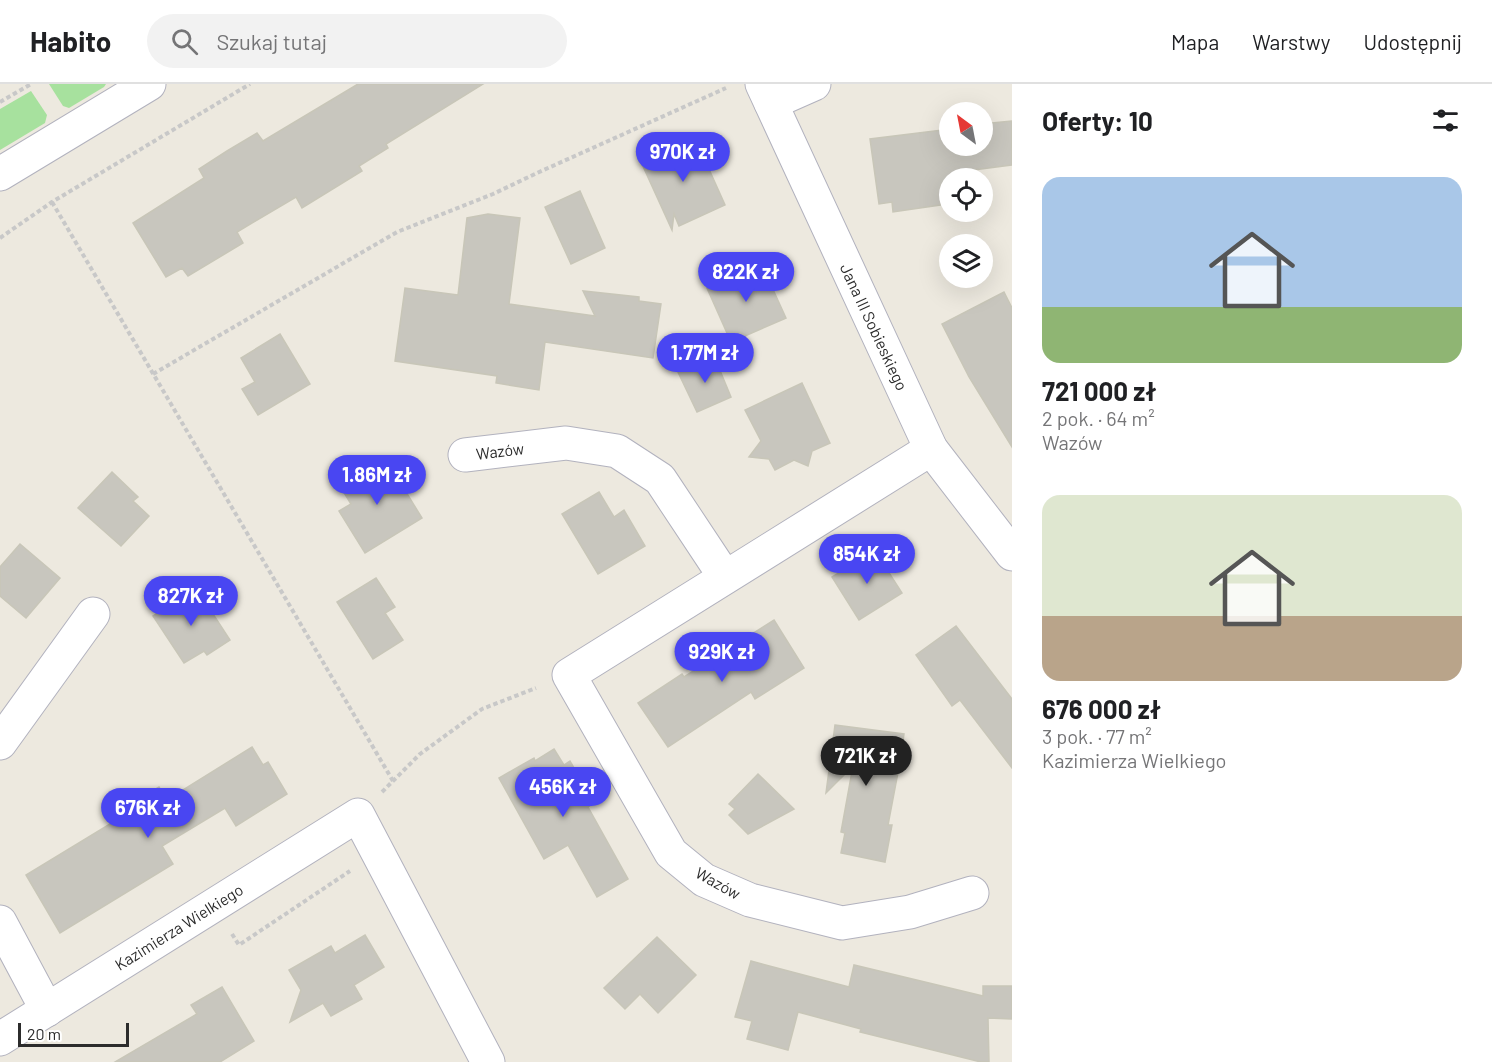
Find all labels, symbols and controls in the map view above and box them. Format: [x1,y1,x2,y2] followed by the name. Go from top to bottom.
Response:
[147,14,567,68] search box
[30,24,111,58] text: Habito
[168,25,201,58] icon: search
[216,28,327,54] text: Szukaj tutaj
[1171,29,1219,54] text: Mapa
[1252,29,1330,54] text: Warstwy
[1363,29,1462,54] text: Udostępnij
[939,102,993,156] north arrow
[939,102,993,288] map controls
[1429,104,1462,137] icon: filters
[1042,105,1153,136] text: Oferty: 10
[628,132,738,183] pin: 970K zł
[650,139,716,163] text: 970K zł
[939,168,993,222] button: locate
[1198,216,1306,324] icon: home
[939,234,993,288] button: layers
[691,252,801,303] pin: 822K zł
[712,259,780,283] text: 822K zł
[837,260,912,393] street label: Jana III Sobieskiego
[643,333,767,384] pin: 1.77M zł
[671,340,739,364] text: 1.77M zł
[1042,375,1157,406] text: 721 000 zł
[1042,406,1155,430] text: 2 pok. · 64 m²
[1042,430,1102,454] text: Wazów
[475,438,526,463] street label: Wazów
[315,455,439,506] pin: 1.86M zł
[342,462,412,486] text: 1.86M zł
[812,534,922,585] pin: 854K zł
[1198,534,1306,642] icon: home
[833,541,901,565] text: 854K zł
[136,576,246,627] pin: 827K zł
[158,583,224,607] text: 827K zł
[667,632,777,683] pin: 929K zł
[689,639,755,663] text: 929K zł
[1042,693,1161,724] text: 676 000 zł
[1042,724,1152,748] text: 3 pok. · 77 m²
[811,736,921,787] pin: 721K zł
[835,743,897,767] text: 721K zł
[1042,748,1227,772] text: Kazimierza Wielkiego
[508,767,618,818] pin: 456K zł
[529,774,597,798] text: 456K zł
[93,788,203,839] pin: 676K zł
[115,795,181,819] text: 676K zł
[692,863,744,903] street label: Wazów
[111,879,246,974] street label: Kazimierza Wielkiego
[18,1020,129,1048] scale bar
[27,1024,61,1043] text: 20 m

